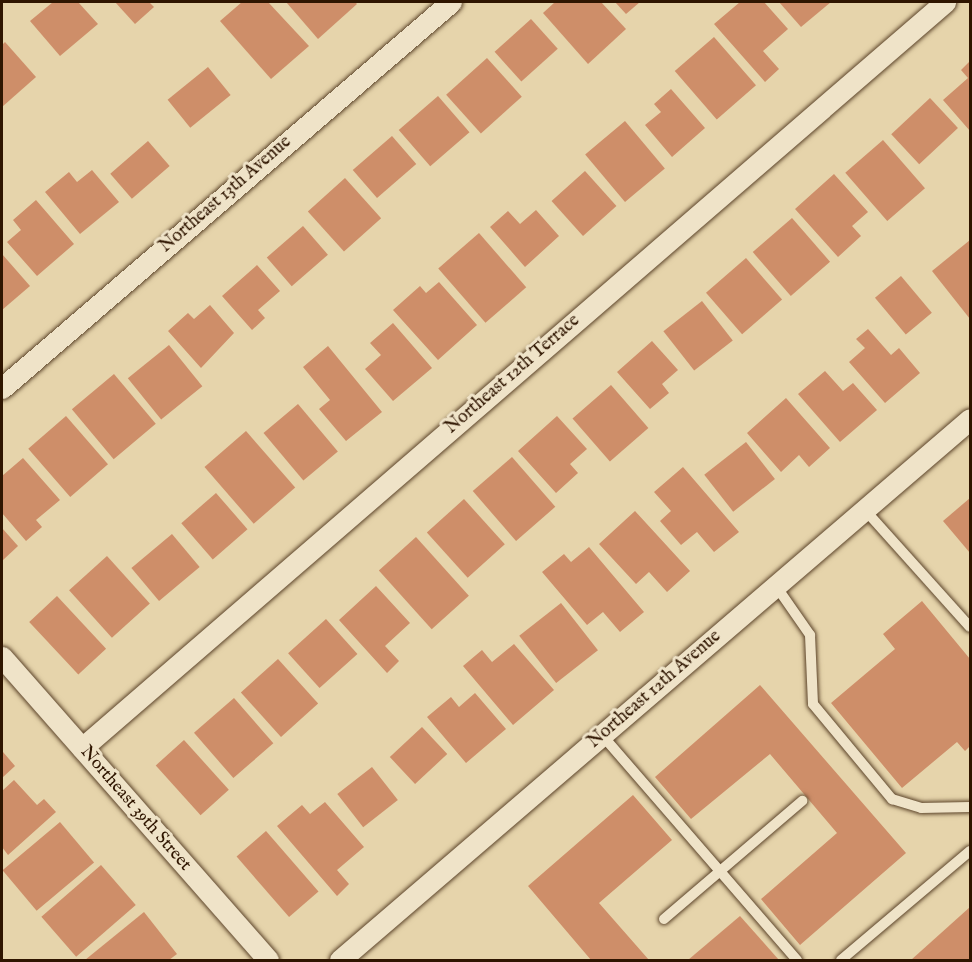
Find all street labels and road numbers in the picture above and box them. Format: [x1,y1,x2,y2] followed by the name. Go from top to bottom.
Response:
[156,132,296,258] street label: Northeast 13th Avenue
[441,311,585,439] street label: Northeast 12th Terrace
[584,626,726,754] street label: Northeast 12th Avenue
[75,742,195,876] street label: Northeast 39th Street

